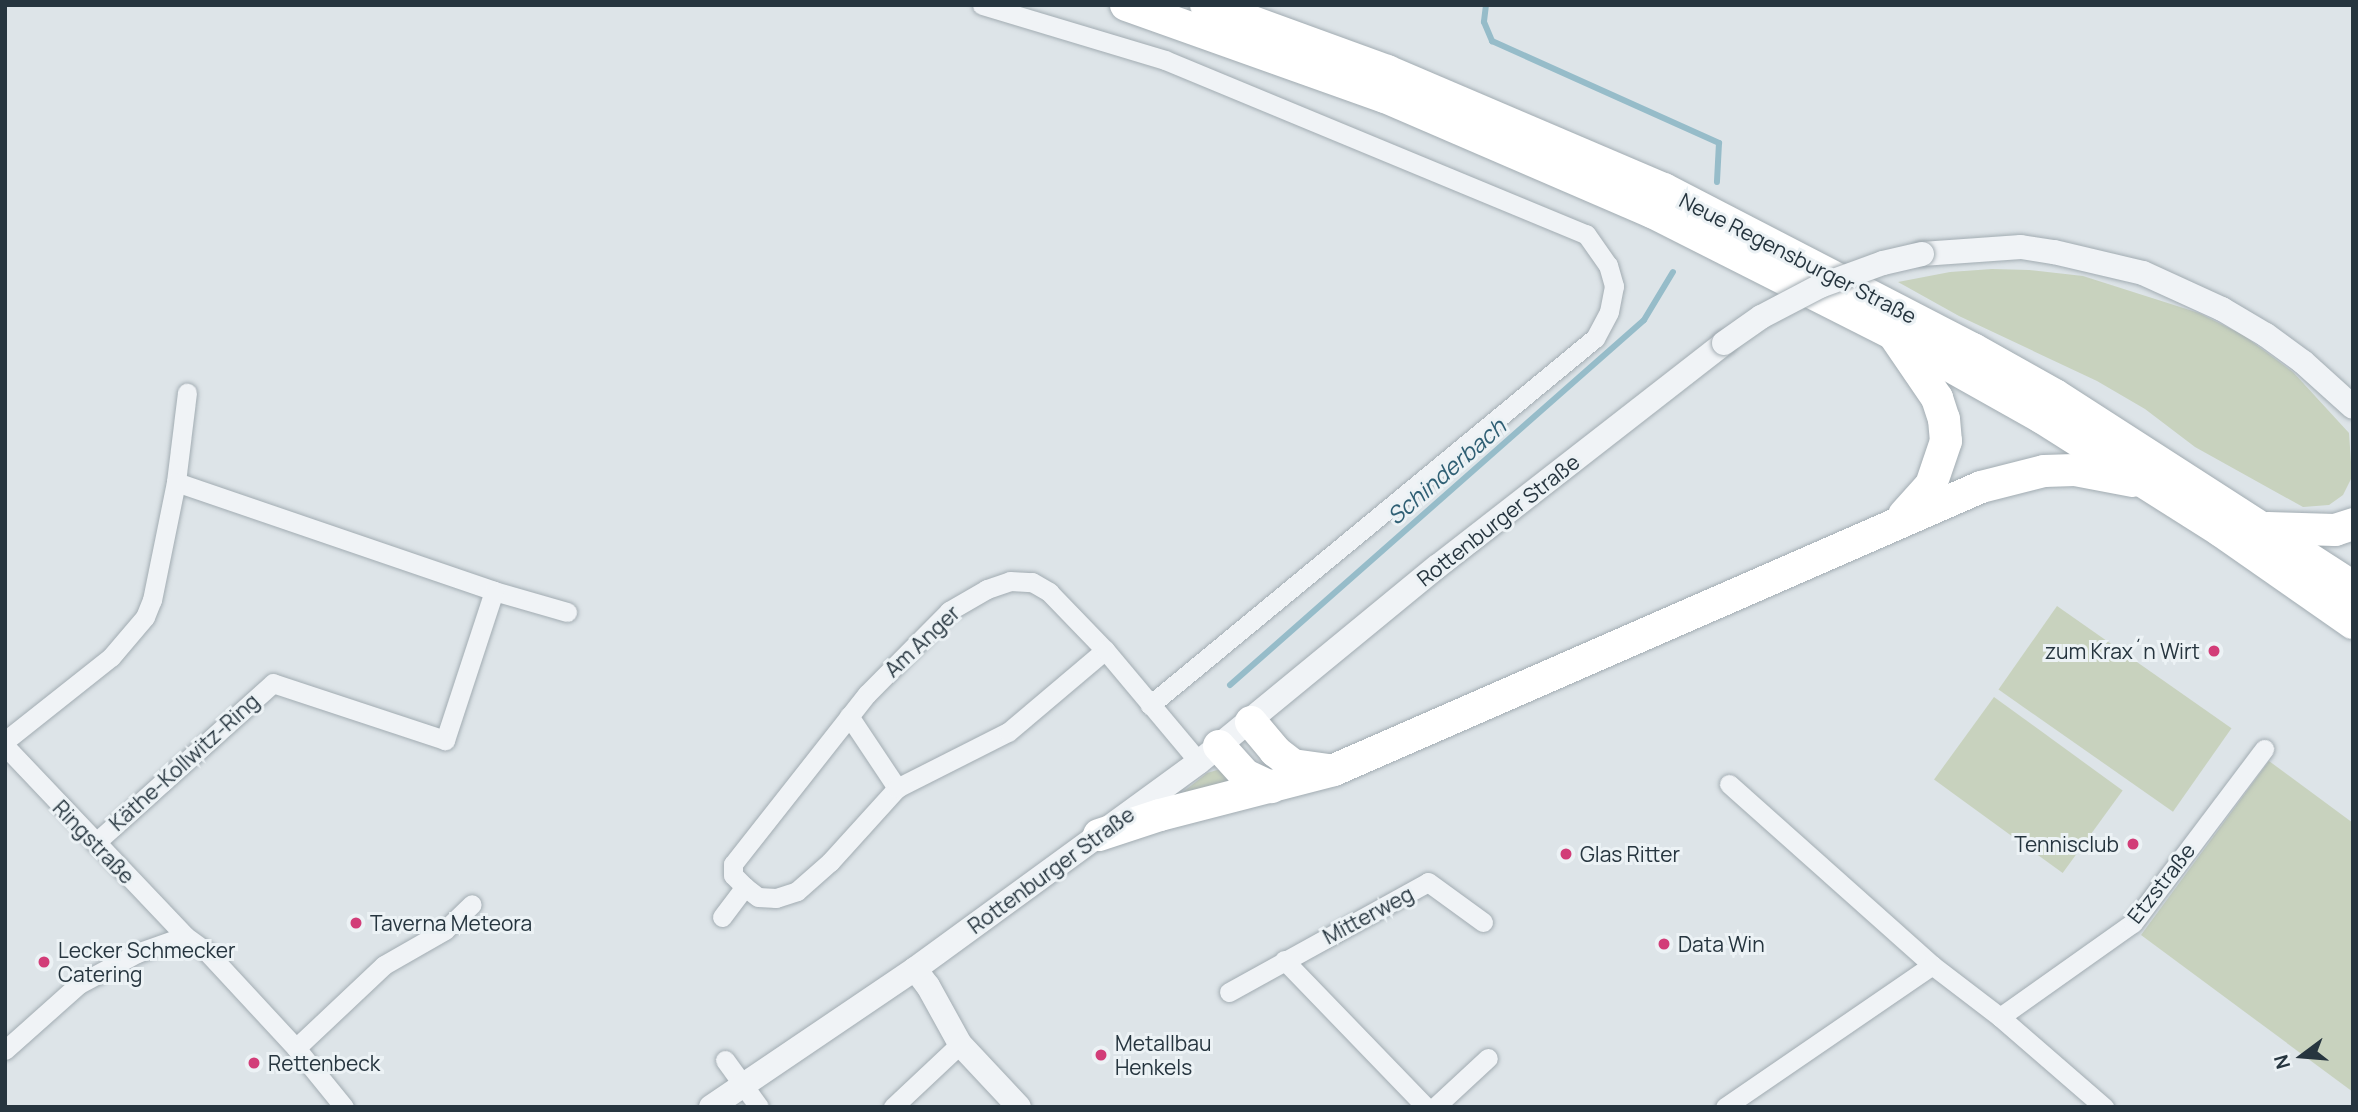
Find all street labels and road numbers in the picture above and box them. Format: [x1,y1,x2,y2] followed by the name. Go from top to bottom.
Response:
[1675,187,1921,329] street label: Neue Regensburger Straße
[1412,449,1584,591] street label: Rottenburger Straße
[879,600,965,682] street label: Am Anger
[104,688,264,836] street label: Käthe-Kollwitz-Ring
[48,795,140,889] street label: Ringstraße
[963,801,1139,939] street label: Rottenburger Straße
[2122,838,2200,928] street label: Etzstraße
[1319,881,1417,949] street label: Mitterweg

